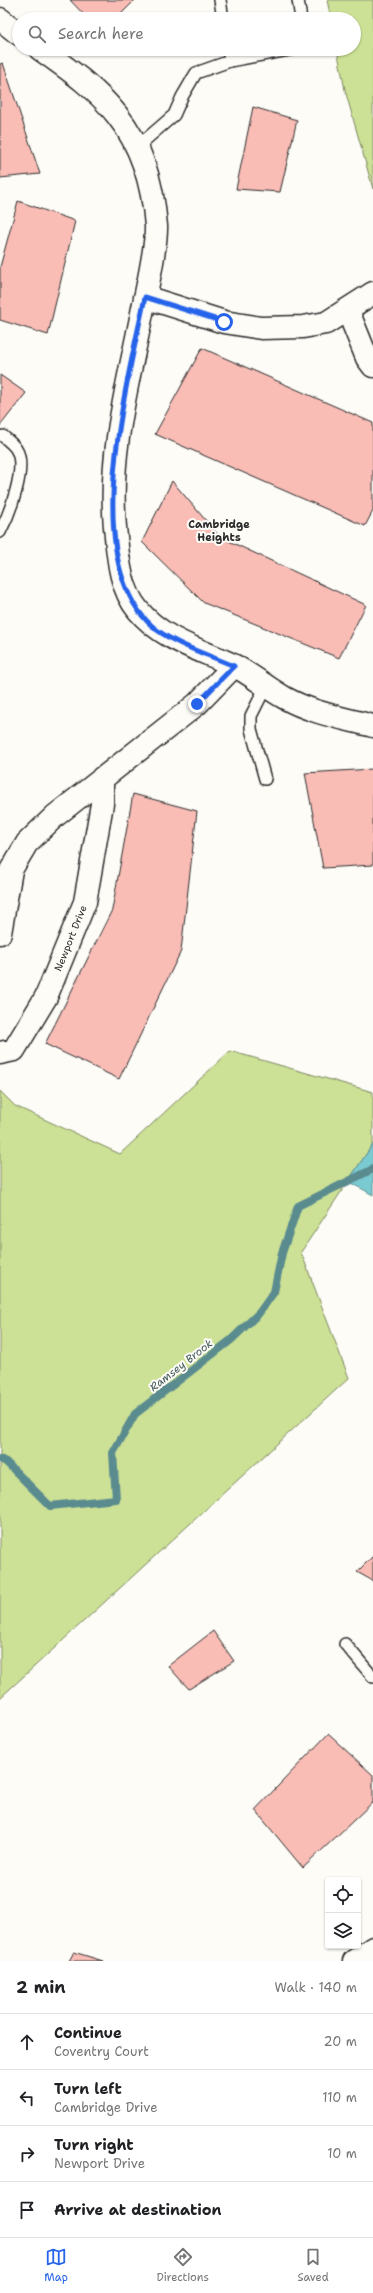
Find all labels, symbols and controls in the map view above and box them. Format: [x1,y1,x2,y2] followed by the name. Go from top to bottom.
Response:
[12,12,361,56] search box
[26,23,48,45] icon: search
[58,24,144,44] text: Search here
[215,313,233,331] route start
[188,517,250,545] district label: Cambridge Heights
[188,695,206,713] route end
[51,903,90,973] street label: Newport Drive
[147,1336,217,1395] water label: Ramsey Brook
[325,1877,361,1949] map controls
[325,1877,361,1913] button: locate
[325,1913,361,1949] button: layers
[16,1976,66,1998] text: 2 min
[274,1979,357,1996] text: Walk · 140 m
[54,2023,122,2043] text: Continue
[16,2031,38,2053] icon: ahead
[324,2033,357,2050] text: 20 m
[54,2043,149,2060] text: Coventry Court
[54,2079,122,2099] text: Turn left
[16,2087,38,2109] icon: left
[322,2089,357,2106] text: 110 m
[54,2099,158,2116] text: Cambridge Drive
[54,2135,134,2155] text: Turn right
[16,2143,38,2165] icon: right
[327,2145,357,2162] text: 10 m
[54,2155,145,2172] text: Newport Drive
[16,2199,38,2221] icon: arrive
[54,2200,222,2220] text: Arrive at destination
[44,2246,68,2285] tab: Map
[156,2246,209,2285] tab: Directions
[297,2246,329,2285] tab: Saved

